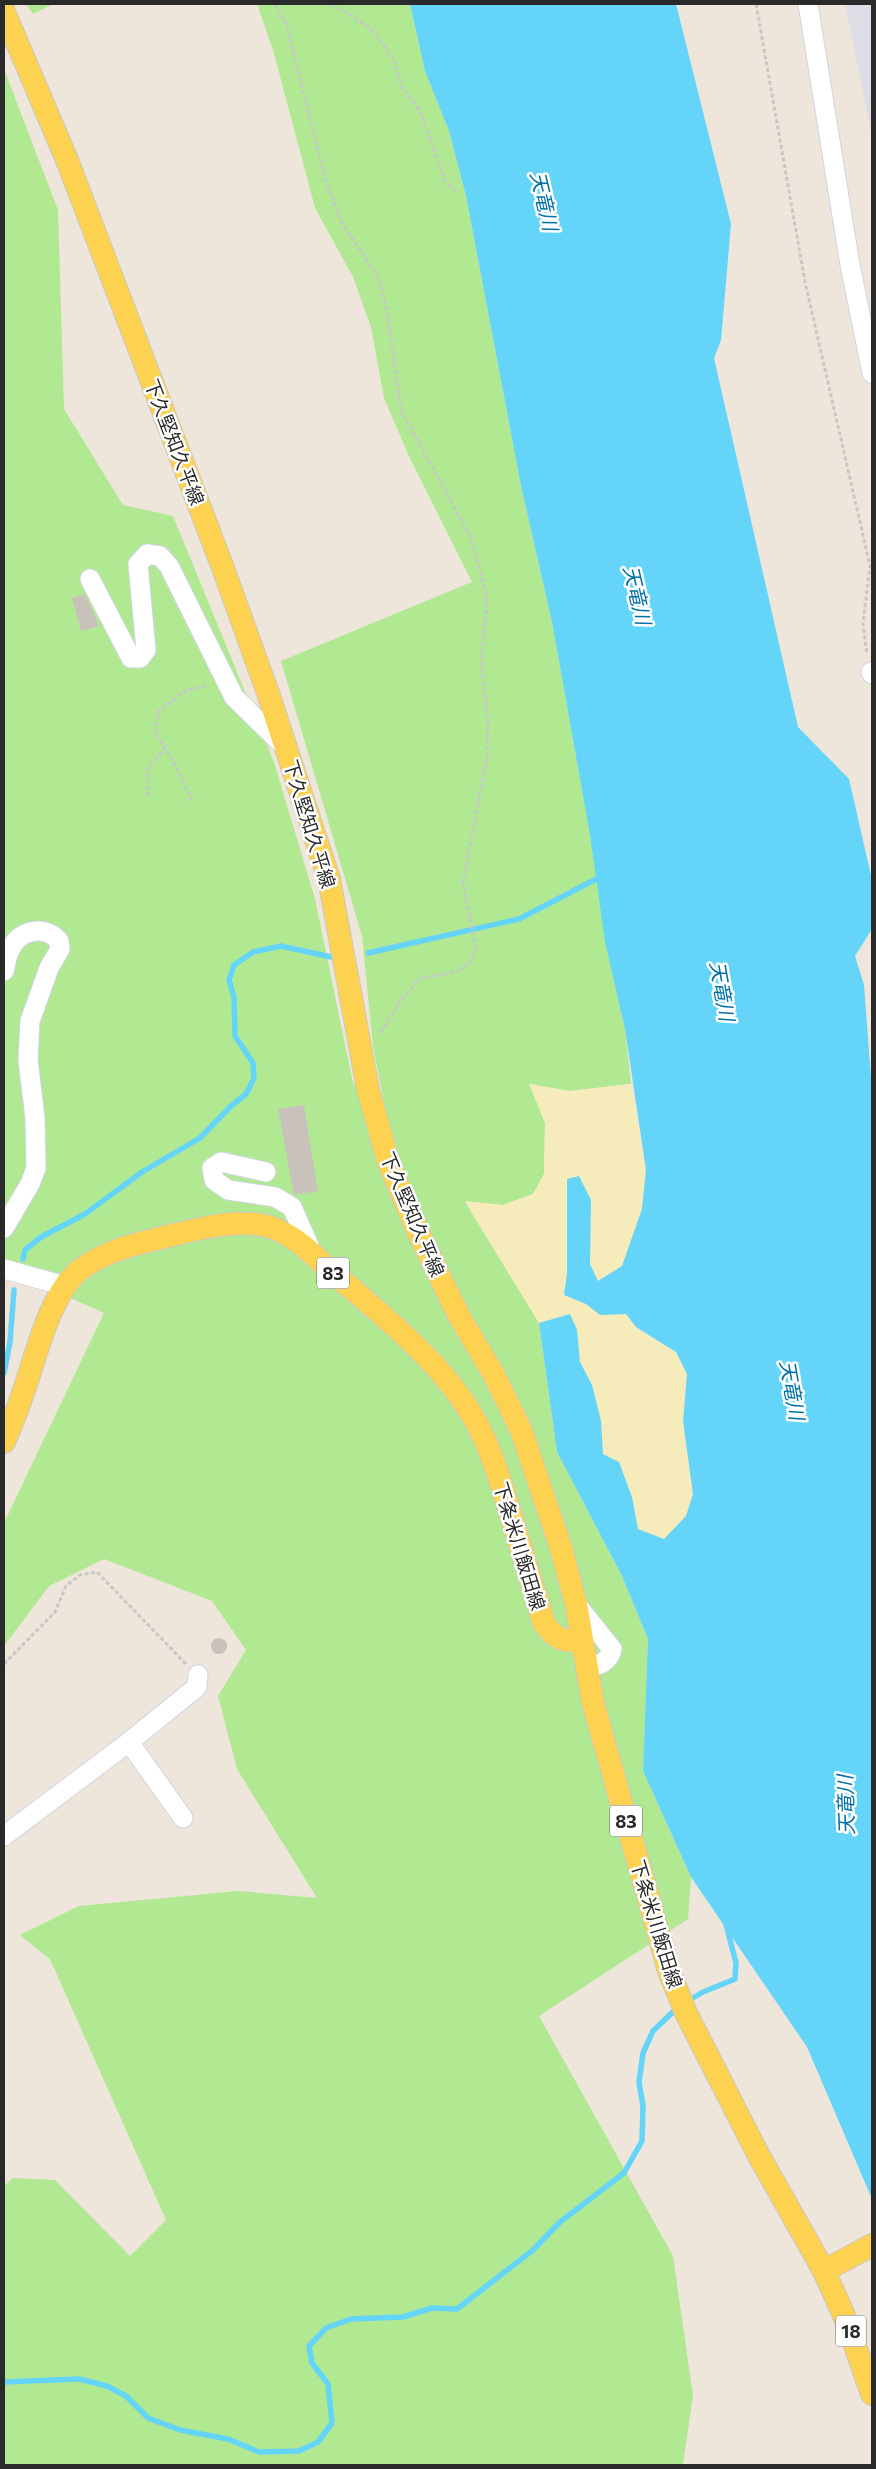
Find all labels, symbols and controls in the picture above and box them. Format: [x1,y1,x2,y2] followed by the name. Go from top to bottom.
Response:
[527,169,564,235] water label: 天竜川
[140,376,210,508] street label: 下久堅知久平線
[620,563,657,629] water label: 天竜川
[280,757,340,891] street label: 下久堅知久平線
[706,959,740,1025] water label: 天竜川
[376,1148,450,1280] street label: 下久堅知久平線
[317,1258,349,1288] road number: 83
[776,1358,810,1424] water label: 天竜川
[490,1479,550,1613] street label: 下条米川飯田線
[832,1773,858,1835] water label: 天竜川
[610,1805,642,1836] road number: 83
[627,1857,687,1991] street label: 下条米川飯田線
[836,2316,866,2346] road number: 18

